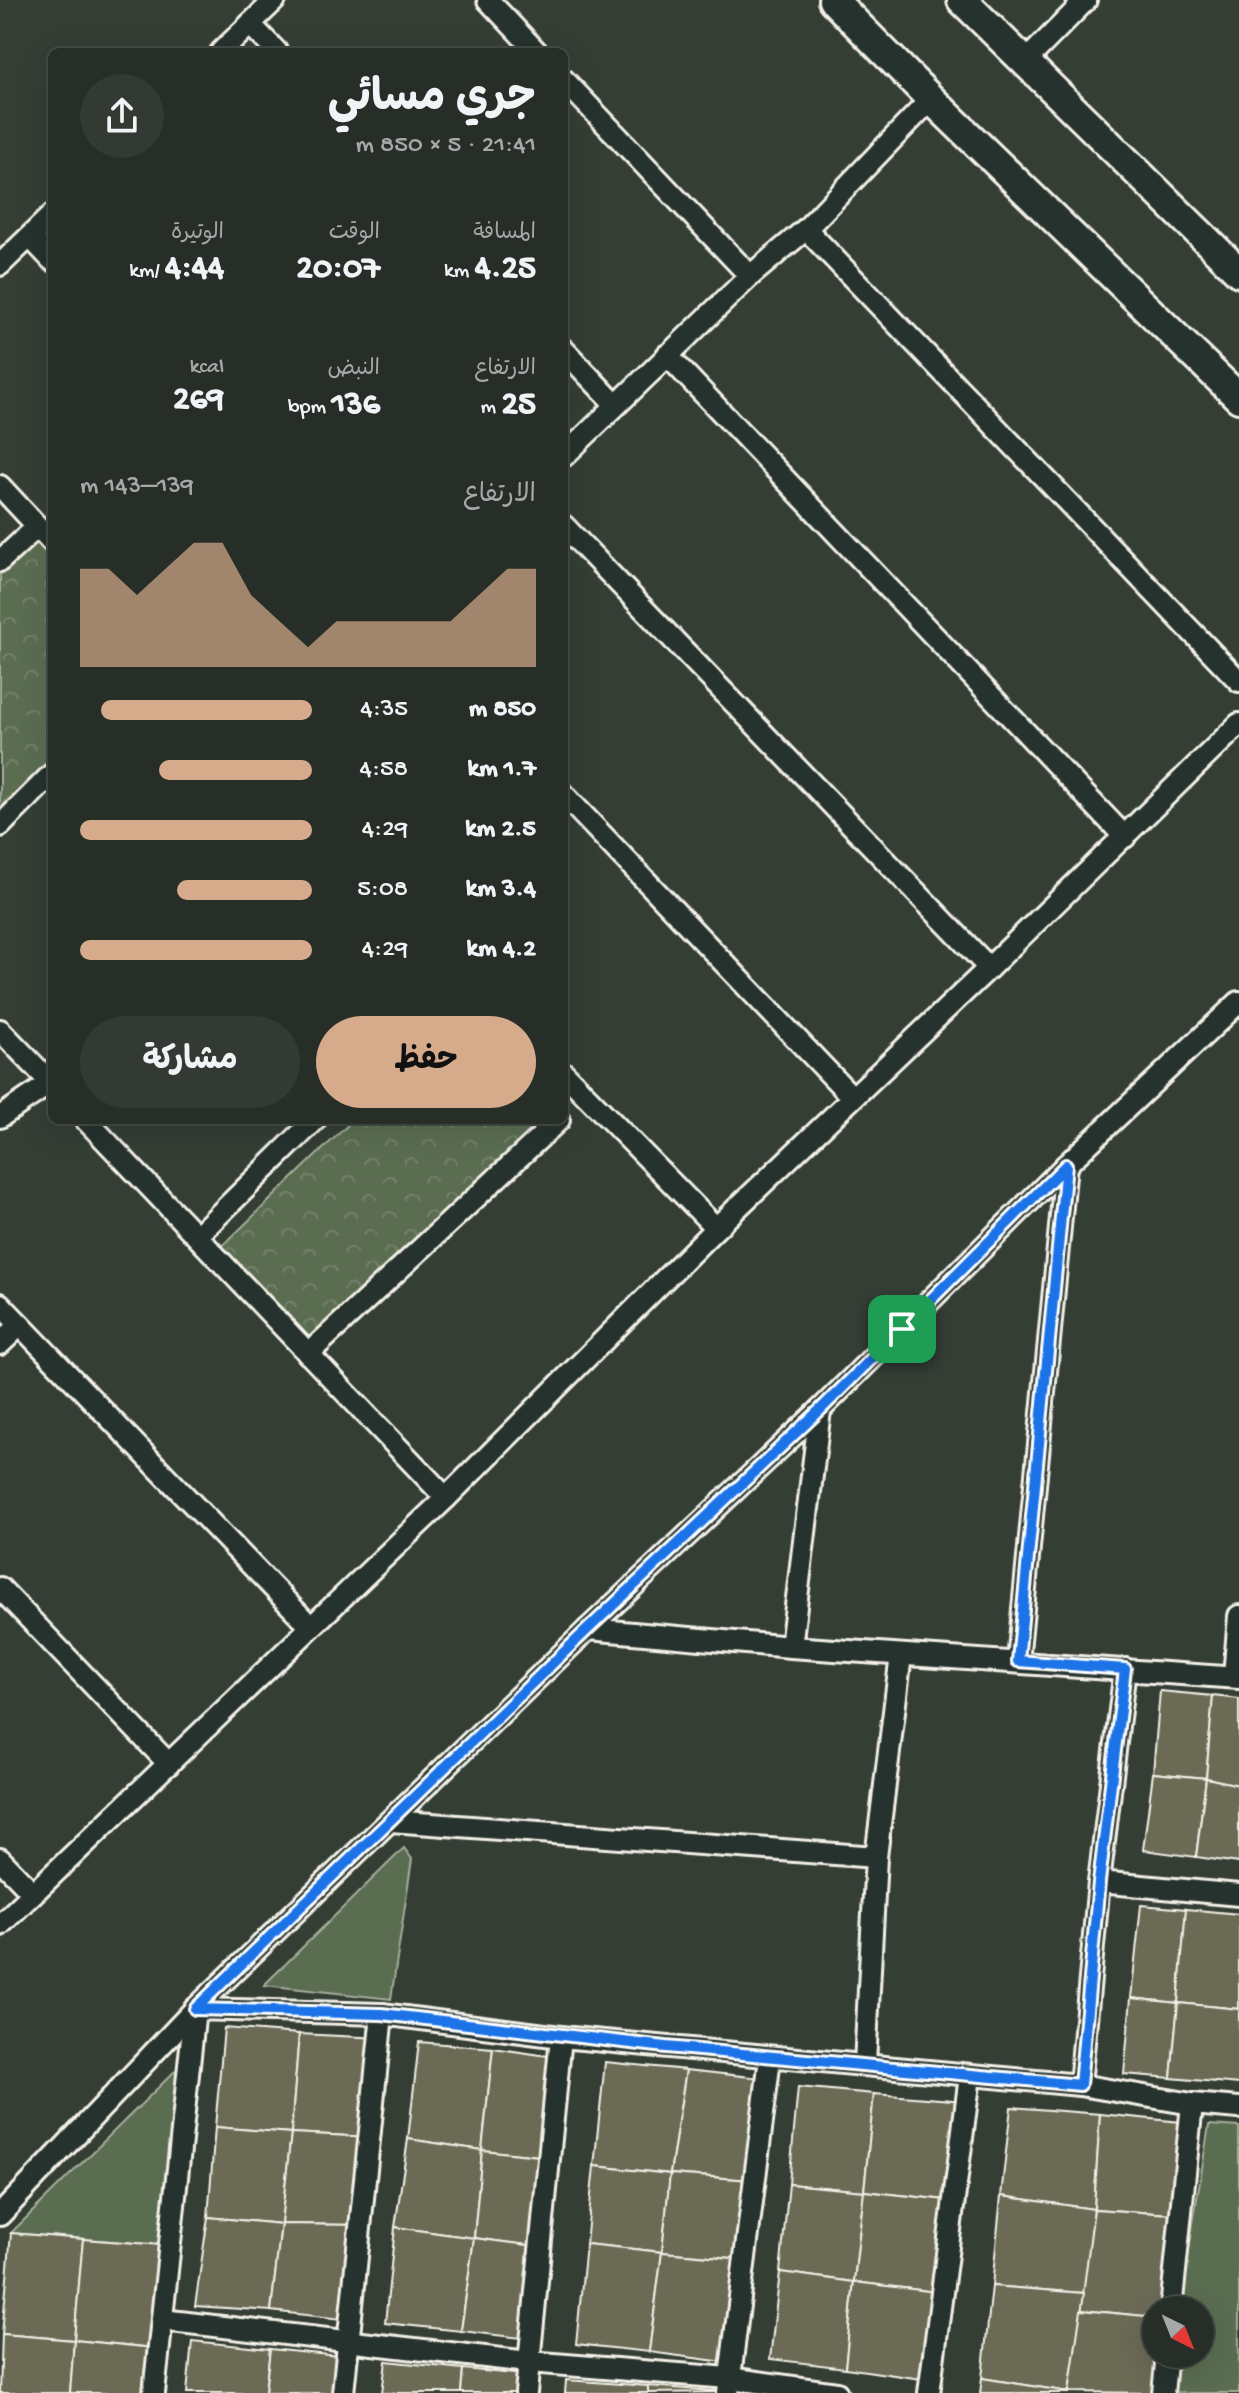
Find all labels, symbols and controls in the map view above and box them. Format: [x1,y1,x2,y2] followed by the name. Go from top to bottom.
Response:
[80,74,164,158] button: share
[328,75,536,127] text: جري مسائي
[355,131,536,162] text: 21:41 · 5 × 850 m
[171,221,224,247] text: الوتيرة
[329,221,380,247] text: الوقت
[473,221,536,247] text: المسافة
[165,250,224,290] text: 4:44
[296,250,380,290] text: 20:07
[475,250,536,290] text: 4.25
[129,259,165,285] text: /km
[444,259,475,285] text: km
[190,355,224,381] text: kcal
[327,357,380,383] text: النبض
[474,357,536,383] text: الارتفاع
[173,381,224,421] text: 269
[331,386,380,426] text: 136
[501,386,536,426] text: 25
[288,395,331,421] text: bpm
[481,395,501,421] text: m
[80,472,194,503] text: 139–143 m
[463,481,536,512] text: الارتفاع
[360,695,408,726] text: 4:35
[469,695,536,726] text: 850 m
[360,755,408,786] text: 4:58
[468,755,536,786] text: 1.7 km
[362,815,408,846] text: 4:29
[465,815,536,846] text: 2.5 km
[357,875,408,906] text: 5:08
[466,875,536,906] text: 3.4 km
[362,935,408,966] text: 4:29
[467,935,536,966] text: 4.2 km
[80,1016,300,1108] button: مشاركة
[316,1016,536,1108] button: حفظ
[868,1295,936,1363] pin
[880,1307,924,1351] icon: arrive
[1142,2296,1214,2368] north arrow
[1142,2296,1214,2368] map controls

